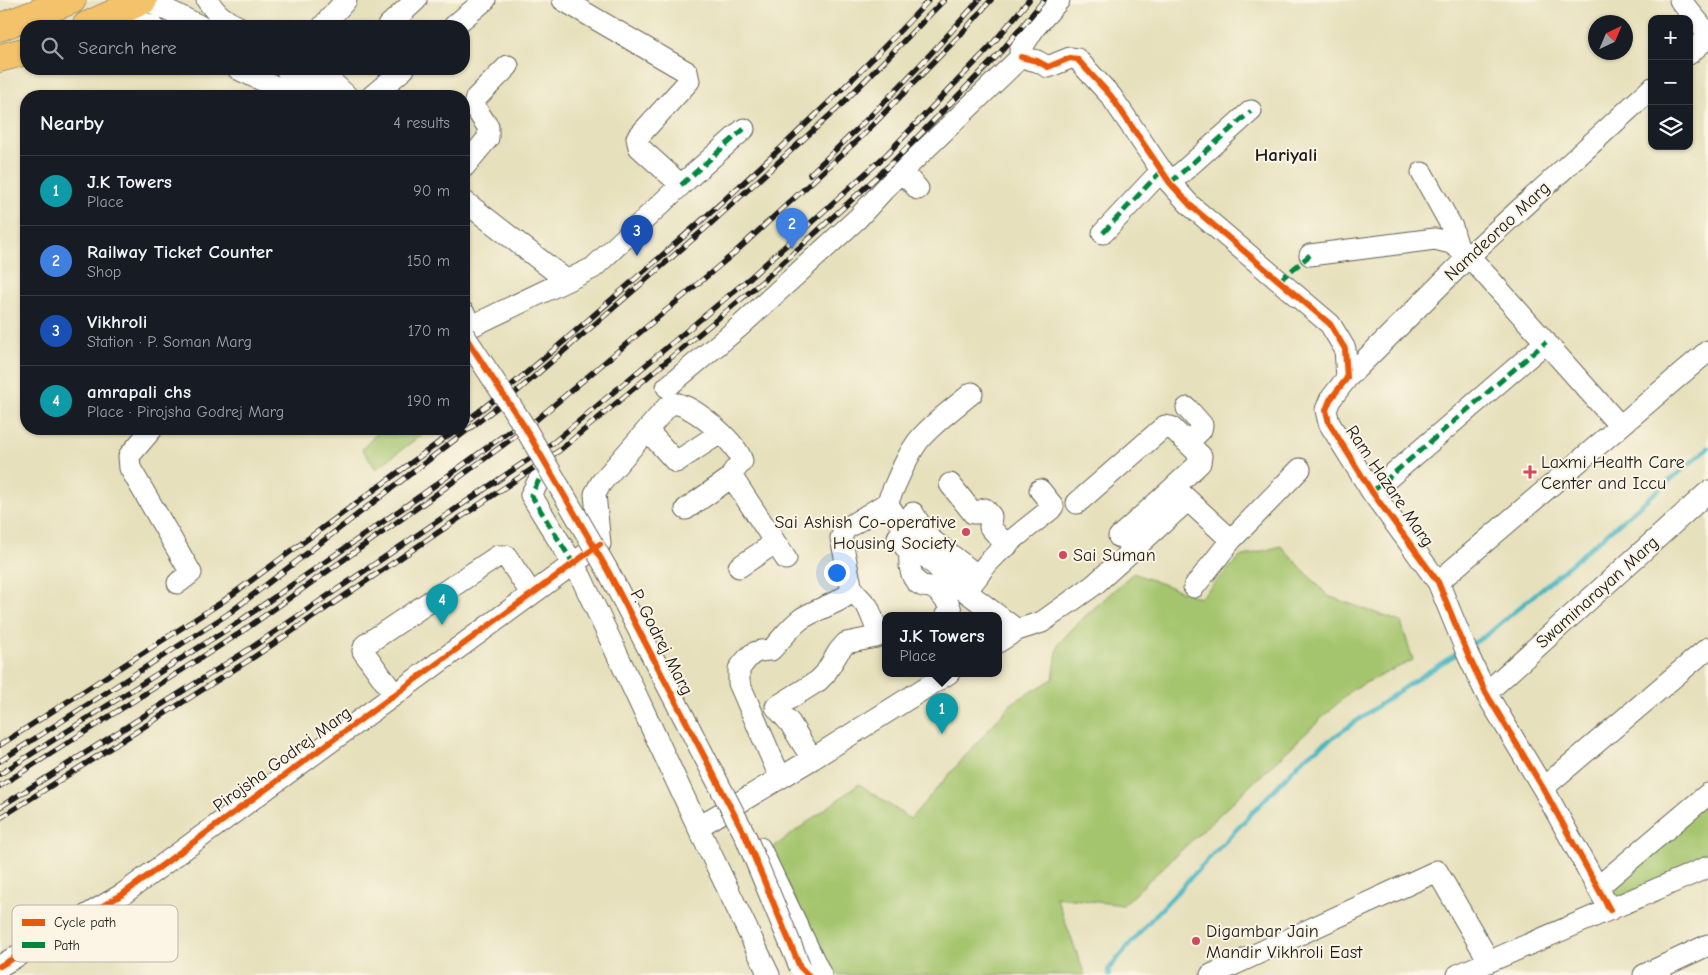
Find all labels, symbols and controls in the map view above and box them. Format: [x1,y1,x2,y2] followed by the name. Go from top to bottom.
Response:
[1588,15,1633,60] north arrow
[1648,15,1693,150] map controls
[1648,15,1693,60] button: +
[20,20,470,75] search box
[38,34,66,62] icon: search
[78,37,177,59] text: Search here
[1648,60,1693,105] button: −
[1648,105,1693,150] button: layers
[40,111,104,135] text: Nearby
[393,114,450,132] text: 4 results
[1255,144,1317,166] district label: Hariyali
[87,171,172,193] text: J.K Towers
[1440,177,1554,286] street label: Namdeorao Marg
[53,182,59,200] text: 1
[413,182,450,200] text: 90 m
[87,193,123,211] text: Place
[776,208,808,249] pin: 2
[621,215,653,256] pin: 3
[87,241,273,263] text: Railway Ticket Counter
[52,252,60,270] text: 2
[407,252,450,270] text: 150 m
[87,263,121,281] text: Shop
[87,311,147,333] text: Vikhroli
[52,322,60,340] text: 3
[408,322,450,340] text: 170 m
[87,333,252,351] text: Station · P. Soman Marg
[87,381,191,403] text: amrapali chs
[52,392,60,410] text: 4
[407,392,450,410] text: 190 m
[87,403,284,421] text: Place · Pirojsha Godrej Marg
[1341,422,1438,551] street label: Ram Hazare Marg
[1541,452,1685,494] place label: Laxmi Health Care Center and Iccu
[1523,465,1537,479] marker: Laxmi Health Care Center and Iccu
[774,512,957,554] place label: Sai Ashish Co-operative Housing Society
[960,526,972,538] marker: Sai Ashish Co-operative Housing Society
[1532,532,1663,653] street label: Swaminarayan Marg
[1073,545,1156,566] place label: Sai Suman
[1057,549,1069,561] marker: Sai Suman
[824,560,850,586] your location
[426,584,458,625] pin: 4
[626,586,697,699] street label: P. Godrej Marg
[882,612,1002,677] popup
[900,625,984,647] text: J.K Towers
[900,647,936,665] text: Place
[926,693,958,734] pin: 1
[209,702,355,817] street label: Pirojsha Godrej Marg
[12,905,178,962] legend
[54,914,116,931] text: Cycle path
[1206,921,1363,963] place label: Digambar Jain Mandir Vikhroli East
[1190,935,1202,947] marker: Digambar Jain Mandir Vikhroli East
[54,937,80,954] text: Path

